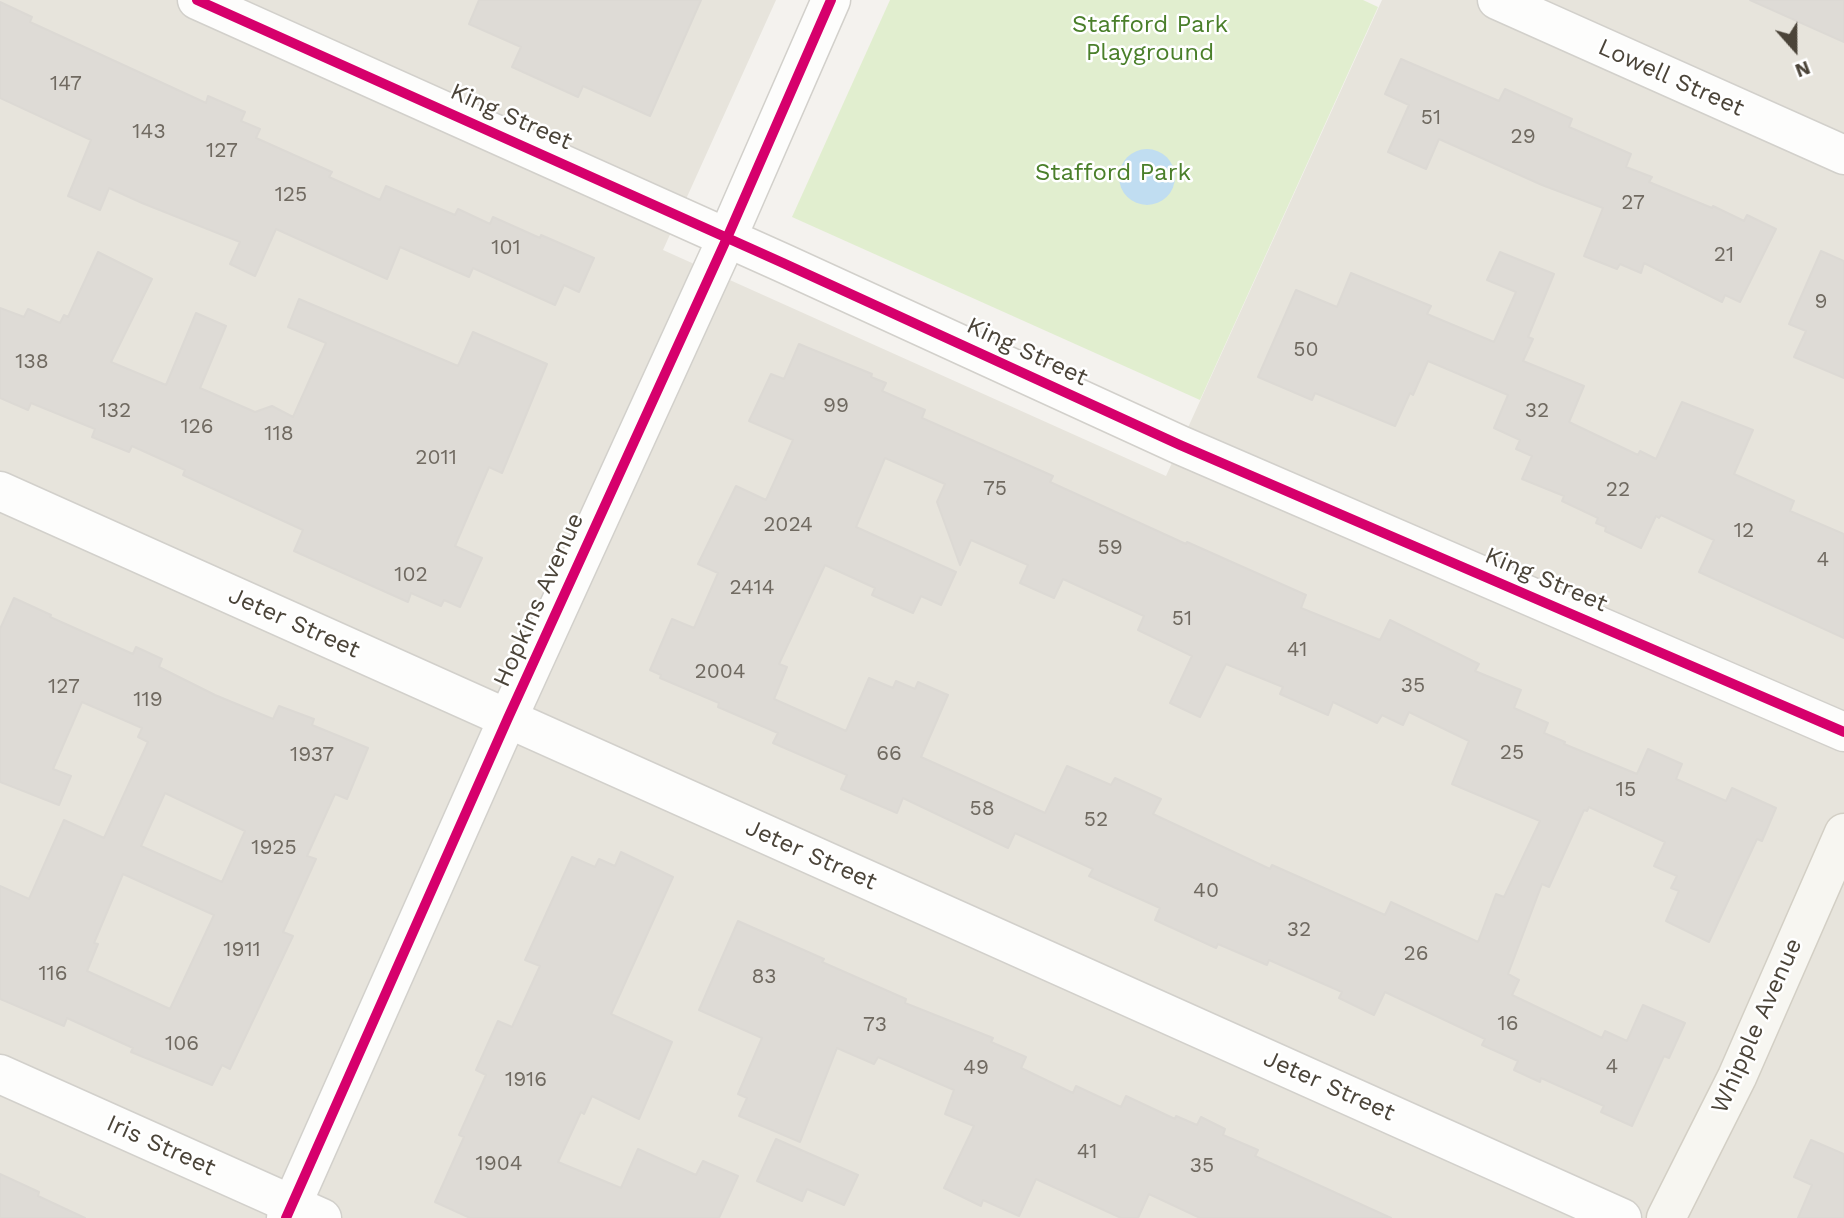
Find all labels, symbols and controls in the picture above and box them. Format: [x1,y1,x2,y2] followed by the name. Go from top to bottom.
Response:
[1072,11,1228,67] park label: Stafford Park Playground
[1760,14,1830,84] north arrow
[1594,33,1748,123] street label: Lowell Street
[1792,56,1813,82] text: N
[50,71,82,97] house number: 147
[446,77,576,157] street label: King Street
[1421,105,1441,131] house number: 51
[132,119,166,145] house number: 143
[1510,124,1536,150] house number: 29
[206,138,238,164] house number: 127
[1035,159,1191,187] park label: Stafford Park
[275,182,307,208] house number: 125
[1621,190,1645,216] house number: 27
[491,235,521,261] house number: 101
[1714,242,1734,268] house number: 21
[1815,289,1827,315] house number: 9
[962,311,1092,393] street label: King Street
[1293,337,1319,363] house number: 50
[15,349,49,375] house number: 138
[823,393,849,419] house number: 99
[99,398,131,424] house number: 132
[1525,398,1549,424] house number: 32
[180,414,214,440] house number: 126
[264,421,294,447] house number: 118
[415,445,457,471] house number: 2011
[983,476,1007,502] house number: 75
[1606,477,1630,503] house number: 22
[488,509,590,691] street label: Hopkins Avenue
[763,512,813,538] house number: 2024
[1734,518,1754,544] house number: 12
[1097,535,1123,561] house number: 59
[1480,541,1612,619] street label: King Street
[1817,547,1829,573] house number: 4
[394,562,428,588] house number: 102
[729,575,775,601] house number: 2414
[224,581,364,665] street label: Jeter Street
[1172,606,1192,632] house number: 51
[1287,637,1307,663] house number: 41
[694,659,746,685] house number: 2004
[1401,673,1425,699] house number: 35
[48,674,80,700] house number: 127
[133,687,163,713] house number: 119
[1500,740,1524,766] house number: 25
[876,741,902,767] house number: 66
[290,742,334,768] house number: 1937
[1616,777,1636,803] house number: 15
[969,796,995,822] house number: 58
[1084,807,1108,833] house number: 52
[741,813,881,897] street label: Jeter Street
[251,835,297,861] house number: 1925
[1193,878,1219,904] house number: 40
[1287,917,1311,943] house number: 32
[1705,934,1809,1118] street label: Whipple Avenue
[223,937,261,963] house number: 1911
[1403,941,1429,967] house number: 26
[38,961,68,987] house number: 116
[752,964,776,990] house number: 83
[1498,1011,1518,1037] house number: 16
[863,1012,887,1038] house number: 73
[165,1031,199,1057] house number: 106
[1259,1044,1399,1128] street label: Jeter Street
[1606,1054,1618,1080] house number: 4
[963,1055,989,1081] house number: 49
[505,1067,547,1093] house number: 1916
[102,1109,220,1183] street label: Iris Street
[1077,1139,1097,1165] house number: 41
[475,1151,523,1177] house number: 1904
[1190,1153,1214,1179] house number: 35

